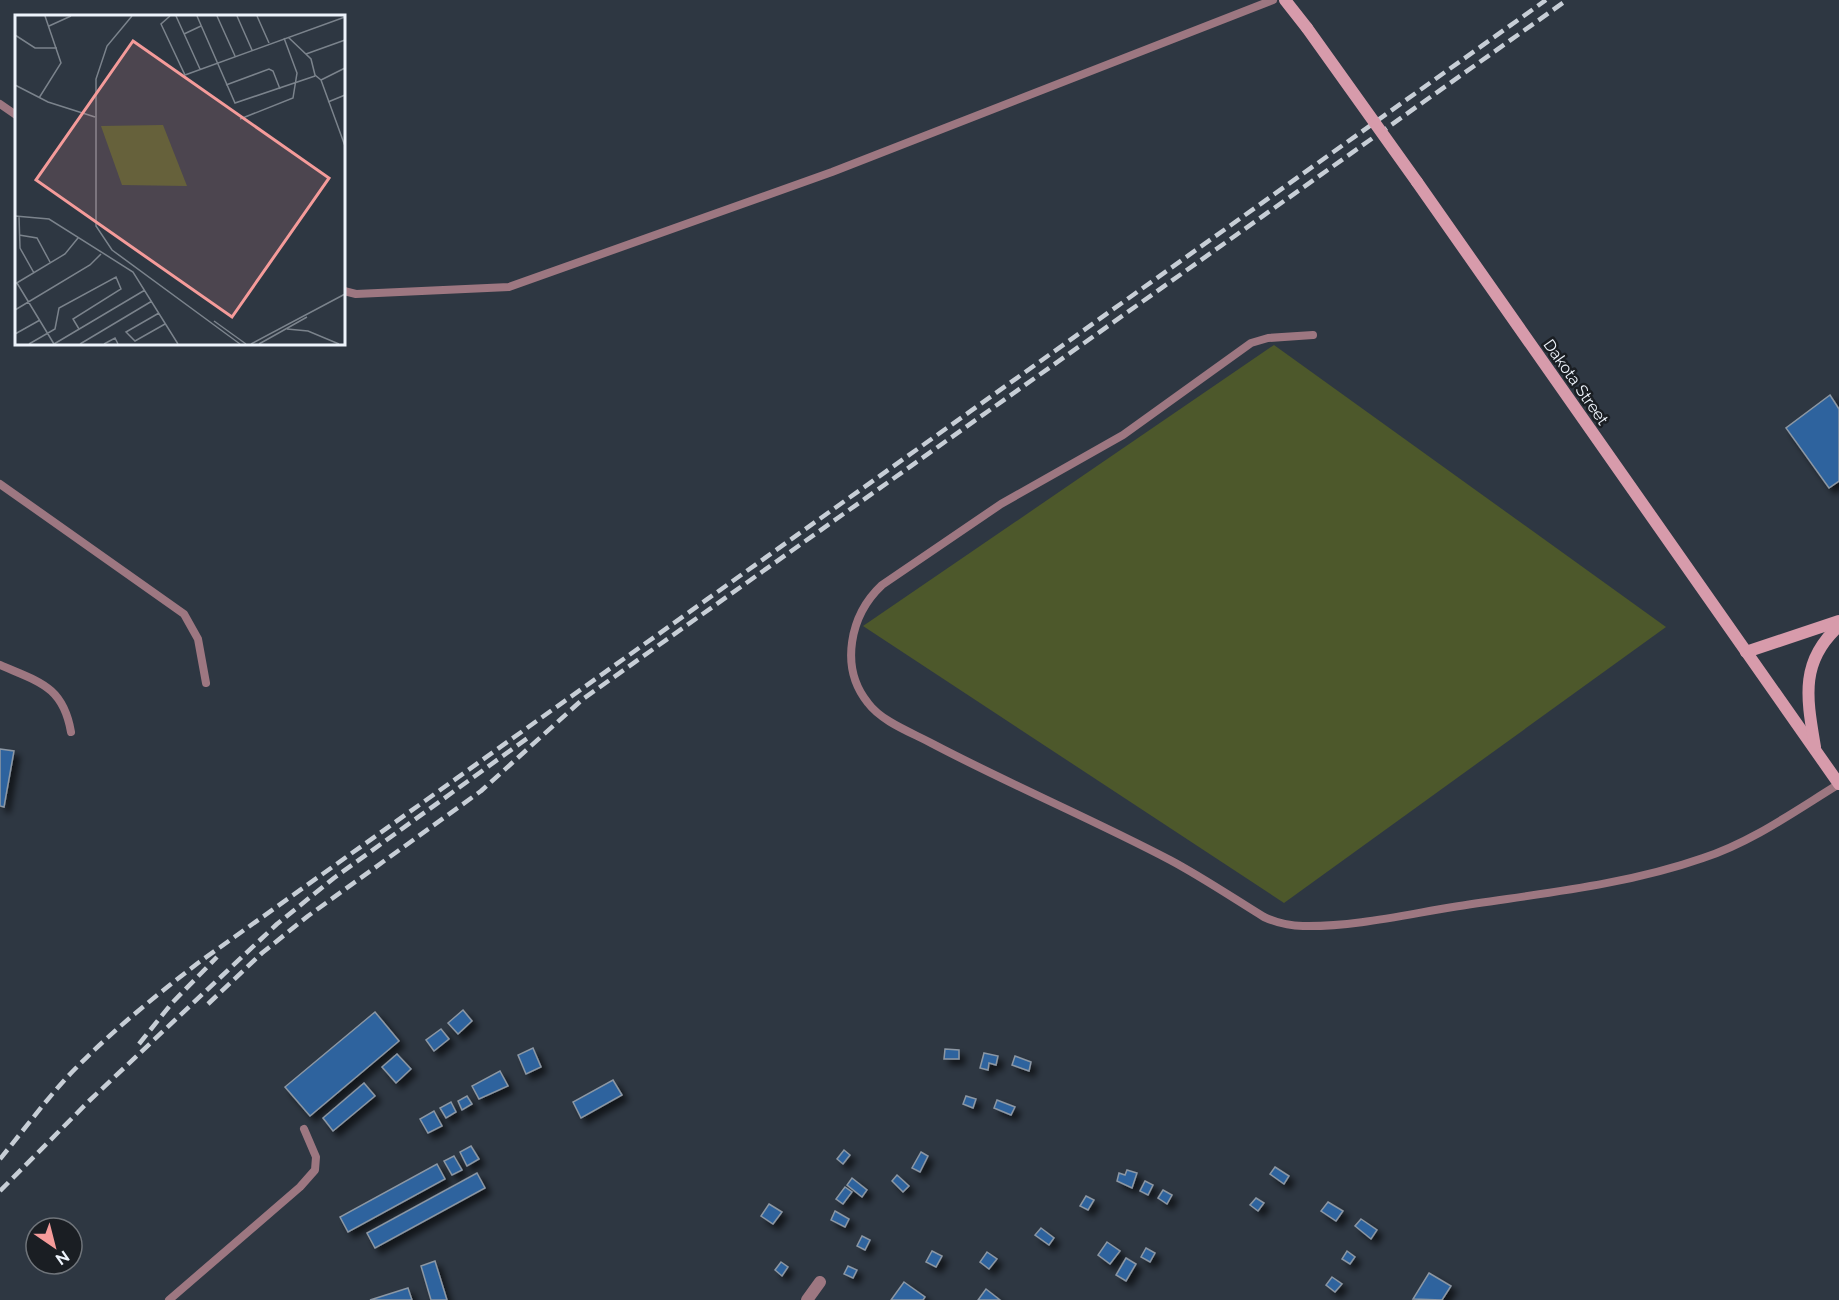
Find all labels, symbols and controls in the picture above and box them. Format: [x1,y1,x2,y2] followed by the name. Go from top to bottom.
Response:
[15,15,345,345] inset map
[1540,336,1613,429] street label: Dakota Street
[24,1216,84,1276] north arrow
[52,1247,73,1269] text: N

